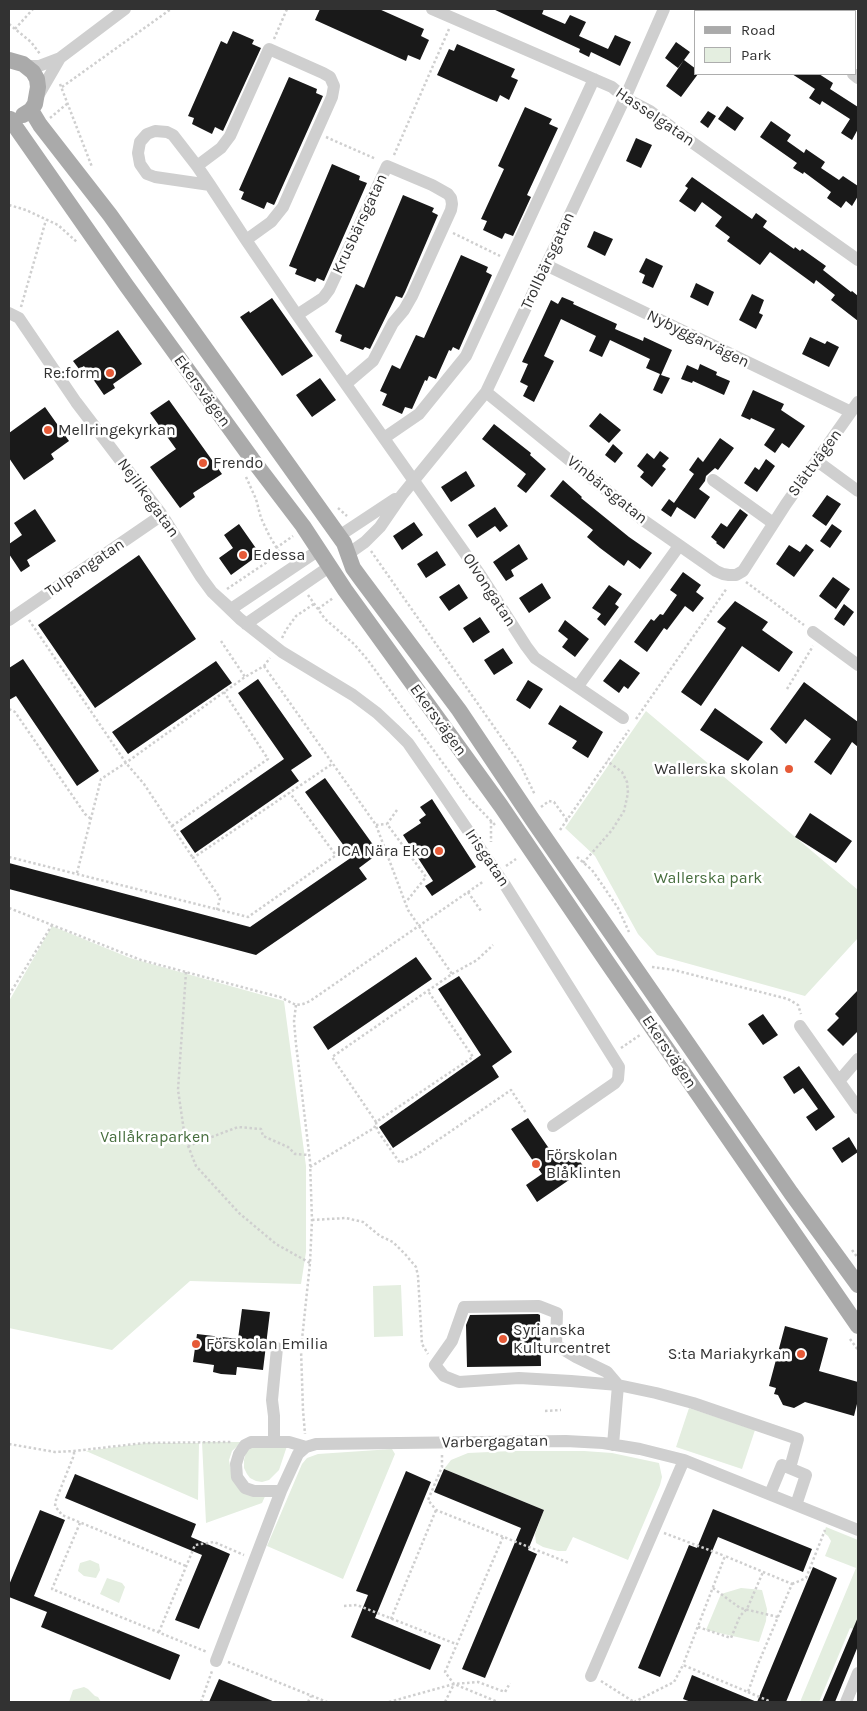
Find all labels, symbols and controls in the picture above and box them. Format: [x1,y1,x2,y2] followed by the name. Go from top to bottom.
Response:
[694,10,857,75] legend
[741,21,776,39] text: Road
[741,46,771,64] text: Park
[612,84,698,150] street label: Hasselgatan
[328,171,392,277] street label: Krusbärsgatan
[517,209,579,313] street label: Trollbärsgatan
[644,306,752,372] street label: Nybyggarvägen
[169,351,235,431] street label: Ekersvägen
[43,363,100,383] place label: Re:form
[104,367,116,379] marker: Re:form
[58,420,176,440] place label: Mellringekyrkan
[42,424,54,436] marker: Mellringekyrkan
[784,426,846,500] street label: Slättvägen
[563,452,651,528] street label: Vinbärsgatan
[213,453,263,473] place label: Frendo
[113,455,183,541] street label: Nejlikegatan
[197,457,209,469] marker: Frendo
[42,535,128,601] street label: Tulpangatan
[253,545,305,565] place label: Edessa
[237,549,249,561] marker: Edessa
[458,550,520,630] street label: Olvongatan
[405,680,471,760] street label: Ekersvägen
[654,759,779,779] place label: Wallerska skolan
[783,763,795,775] marker: Wallerska skolan
[461,825,513,891] street label: Irisgatan
[337,841,429,861] place label: ICA Nära Eko
[433,845,445,857] marker: ICA Nära Eko
[654,868,762,888] park label: Wallerska park
[638,1012,700,1092] street label: Ekersvägen
[100,1127,210,1147] park label: Vallåkraparken
[546,1145,621,1183] place label: Förskolan Blåklinten
[530,1158,542,1170] marker: Förskolan Blåklinten
[513,1320,611,1358] place label: Syrianska Kulturcentret
[497,1333,509,1345] marker: Syrianska Kulturcentret
[206,1334,328,1354] place label: Förskolan Emilia
[190,1338,202,1350] marker: Förskolan Emilia
[668,1344,791,1364] place label: S:ta Mariakyrkan
[795,1348,807,1360] marker: S:ta Mariakyrkan
[442,1431,548,1453] street label: Varbergagatan

